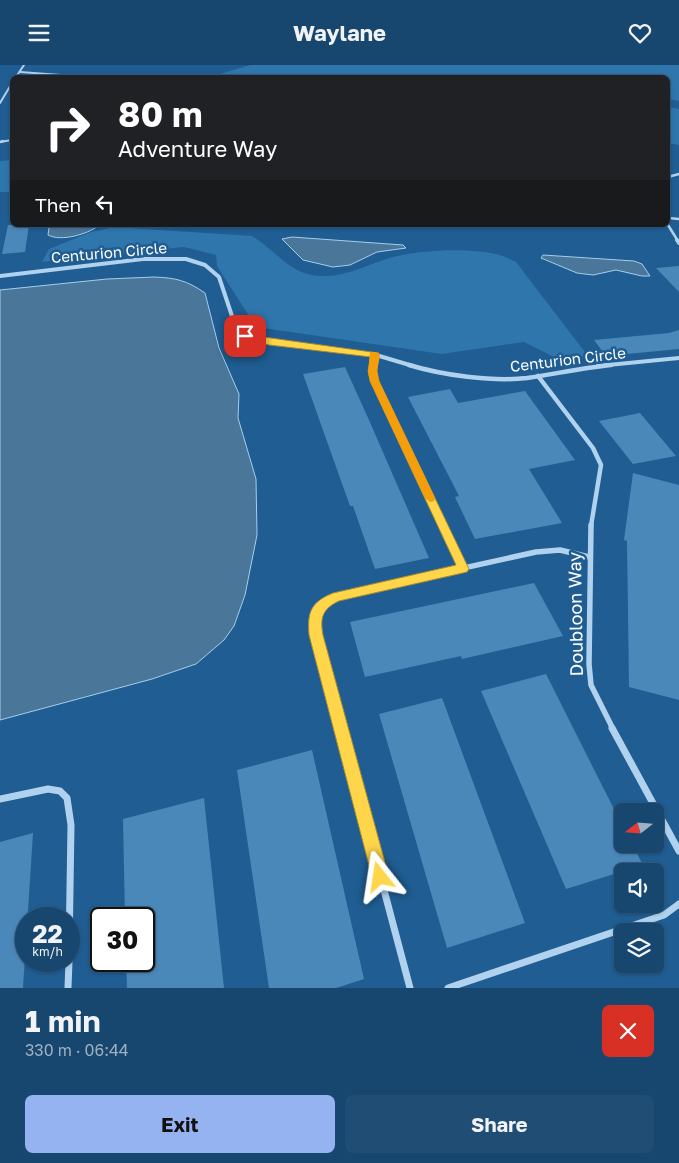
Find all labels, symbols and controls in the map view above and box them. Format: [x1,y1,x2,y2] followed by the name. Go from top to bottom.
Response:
[25,19,53,47] icon: menu
[293,19,386,46] text: Waylane
[626,19,654,47] icon: heart
[118,93,203,135] text: 80 m
[35,95,100,160] icon: right
[118,135,277,162] text: Adventure Way
[91,190,119,218] icon: left
[35,193,81,216] text: Then
[50,238,168,266] street label: Centurion Circle
[224,315,266,357] pin
[231,322,259,350] icon: arrive
[509,343,627,375] street label: Centurion Circle
[563,552,587,676] street label: Doubloon Way
[614,803,664,853] north arrow
[614,803,664,973] map controls
[353,850,405,902] position arrow
[614,863,664,913] button: sound
[90,907,155,972] speed limit sign: 30
[32,918,63,949] text: 22
[614,923,664,973] button: layers
[32,944,63,959] text: km/h
[25,1003,101,1039] text: 1 min
[602,1005,654,1057] button: close
[25,1040,129,1060] text: 330 m · 06:44
[25,1095,335,1153] button: Exit
[345,1095,654,1153] button: Share

